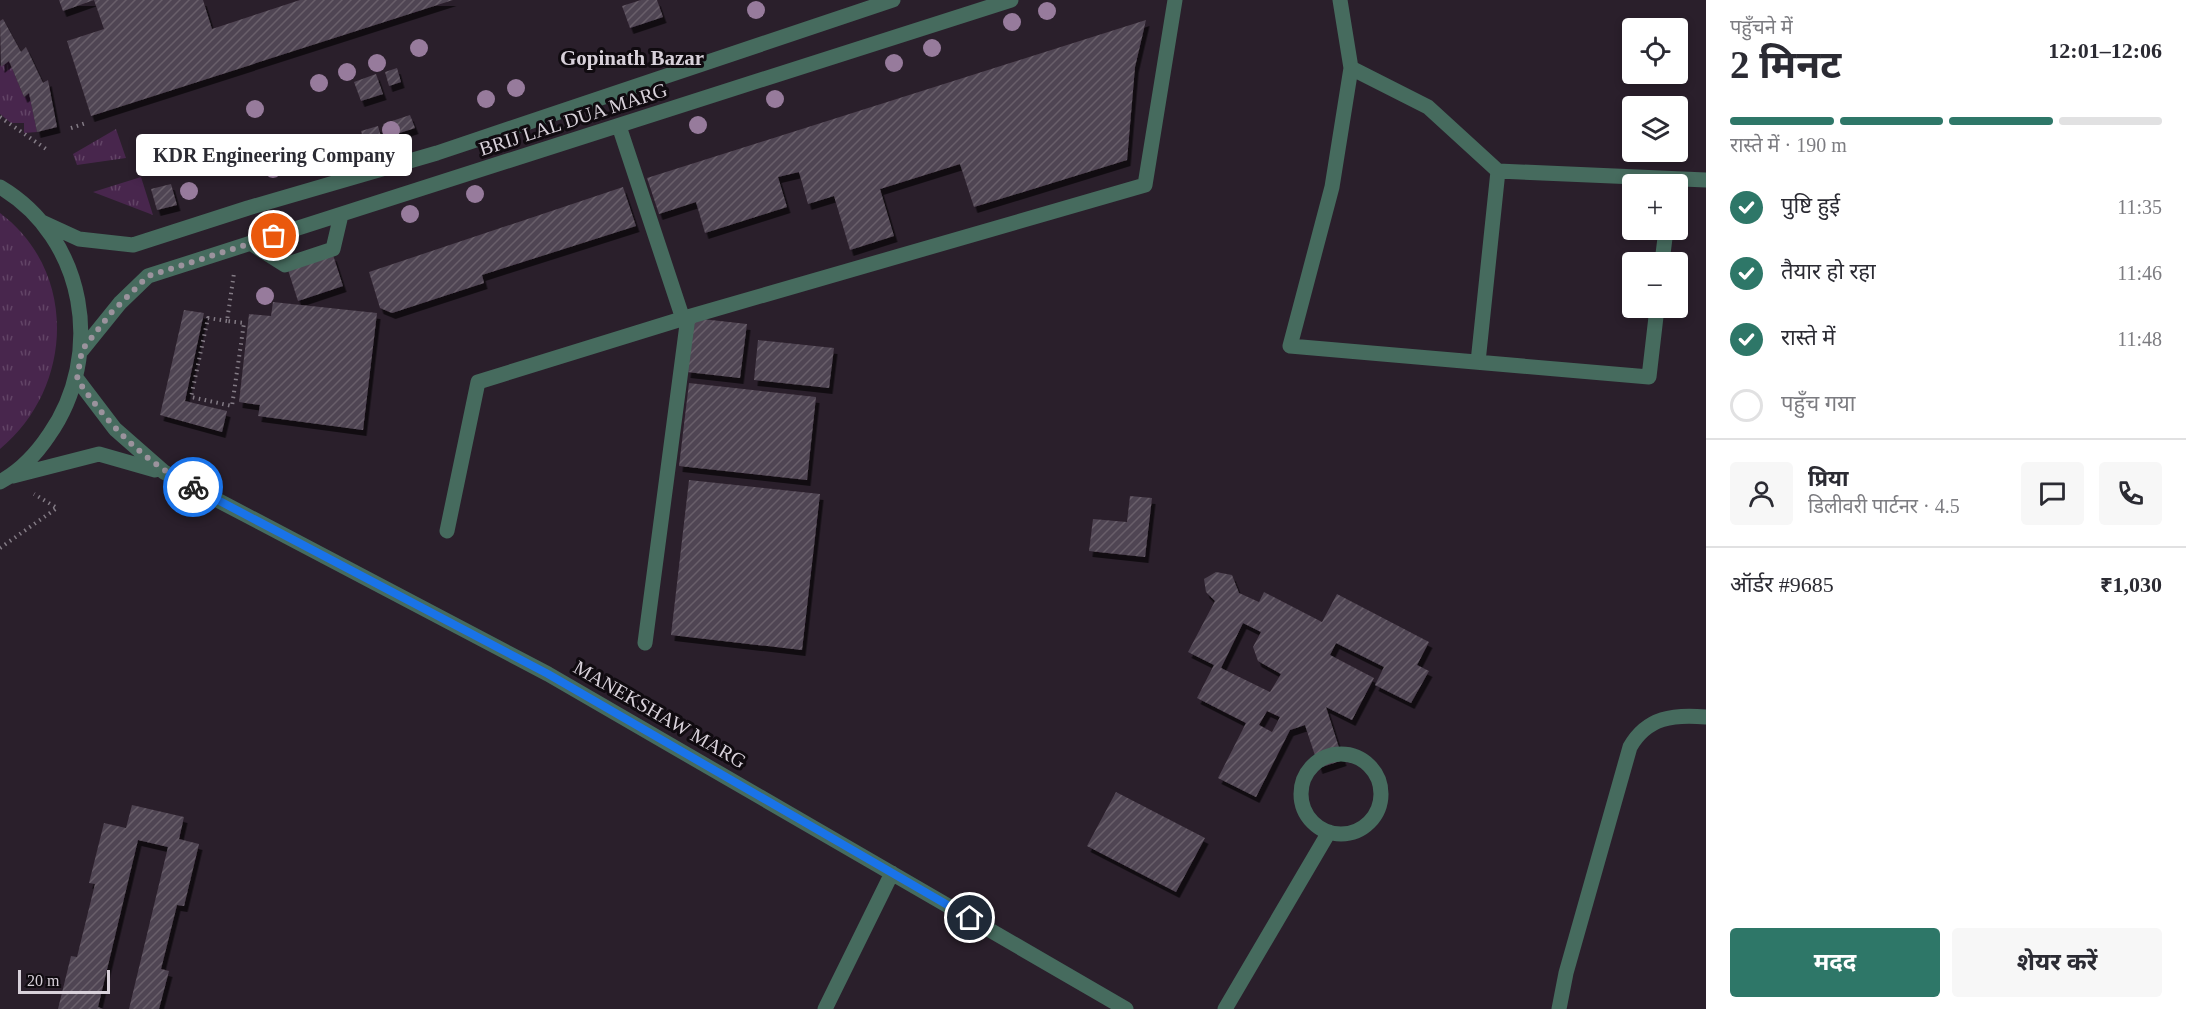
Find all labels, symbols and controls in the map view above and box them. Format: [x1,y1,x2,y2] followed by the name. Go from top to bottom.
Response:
[1730,16,1793,38] text: पहुँचने में
[1622,18,1688,318] map controls
[1622,18,1688,84] button: locate
[2048,38,2162,63] text: 12:01–12:06
[1730,43,1841,86] text: 2 मिनट
[560,46,704,70] district label: Gopinath Bazar
[476,78,670,160] street label: BRIJ LAL DUA MARG
[1622,96,1688,162] button: layers
[136,134,412,176] callout: KDR Engineering Company
[1730,134,1847,156] text: रास्ते में · 190 m
[153,144,395,166] text: KDR Engineering Company
[1622,174,1688,240] button: +
[1730,191,1763,224] icon: check
[1781,193,1840,218] text: पुष्टि हुई
[2117,196,2162,218] text: 11:35
[248,210,299,261] pin
[257,219,290,252] icon: bag
[1622,252,1688,318] button: −
[1730,257,1763,290] icon: check
[1781,259,1876,284] text: तैयार हो रहा
[2117,262,2162,284] text: 11:46
[1730,323,1763,356] icon: check
[1781,325,1835,350] text: रास्ते में
[2117,328,2162,350] text: 11:48
[1781,391,1856,416] text: पहुँच गया
[163,457,223,517] courier
[1730,462,1793,525] button: person
[2021,462,2084,525] button: chat
[2099,462,2162,525] button: phone
[1808,466,1848,491] text: प्रिया
[177,471,210,504] icon: bike
[1808,495,1960,517] text: डिलीवरी पार्टनर · 4.5
[1730,572,1834,597] text: ऑर्डर #9685
[2100,572,2162,597] text: ₹1,030
[570,656,750,772] street label: MANEKSHAW MARG
[944,892,995,943] pin
[953,901,986,934] icon: home
[1730,928,1940,997] button: मदद
[1952,928,2162,997] button: शेयर करें
[18,967,110,994] scale bar
[27,972,59,989] text: 20 m

